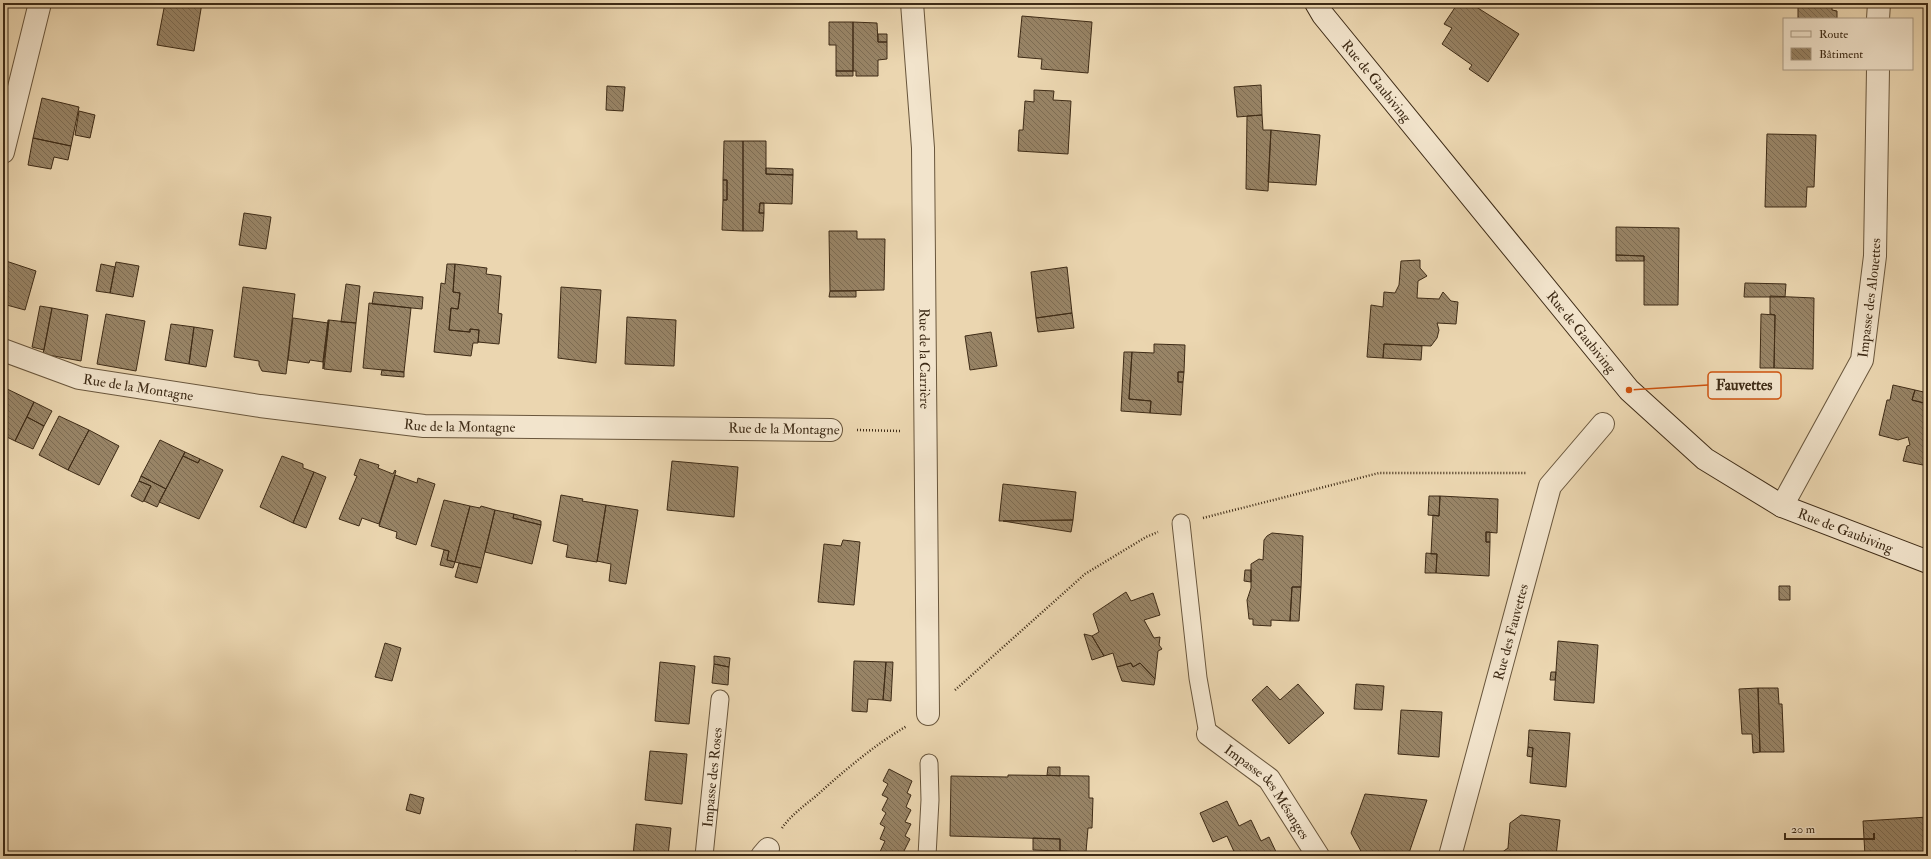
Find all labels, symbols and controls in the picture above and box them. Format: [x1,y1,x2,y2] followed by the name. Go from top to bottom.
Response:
[1783,18,1913,70] legend
[1819,27,1848,42] text: Route
[1338,37,1416,126] street label: Rue de Gaubiving
[1819,47,1863,62] text: Bâtiment
[1854,238,1884,359] street label: Impasse des Alouettes
[1543,288,1621,377] street label: Rue de Gaubiving
[916,308,934,409] street label: Rue de la Carrière
[82,370,195,404] street label: Rue de la Montagne
[1708,372,1781,399] callout: Fauvettes
[1716,376,1772,395] text: Fauvettes
[403,415,516,435] street label: Rue de la Montagne
[728,420,840,438] street label: Rue de la Montagne
[1796,504,1897,557] street label: Rue de Gaubiving
[1489,582,1532,682] street label: Rue des Fauvettes
[698,726,726,828] street label: Impasse des Roses
[1221,741,1314,842] street label: Impasse des Mésanges
[1785,815,1874,841] scale bar
[1791,822,1816,837] text: 20 m

